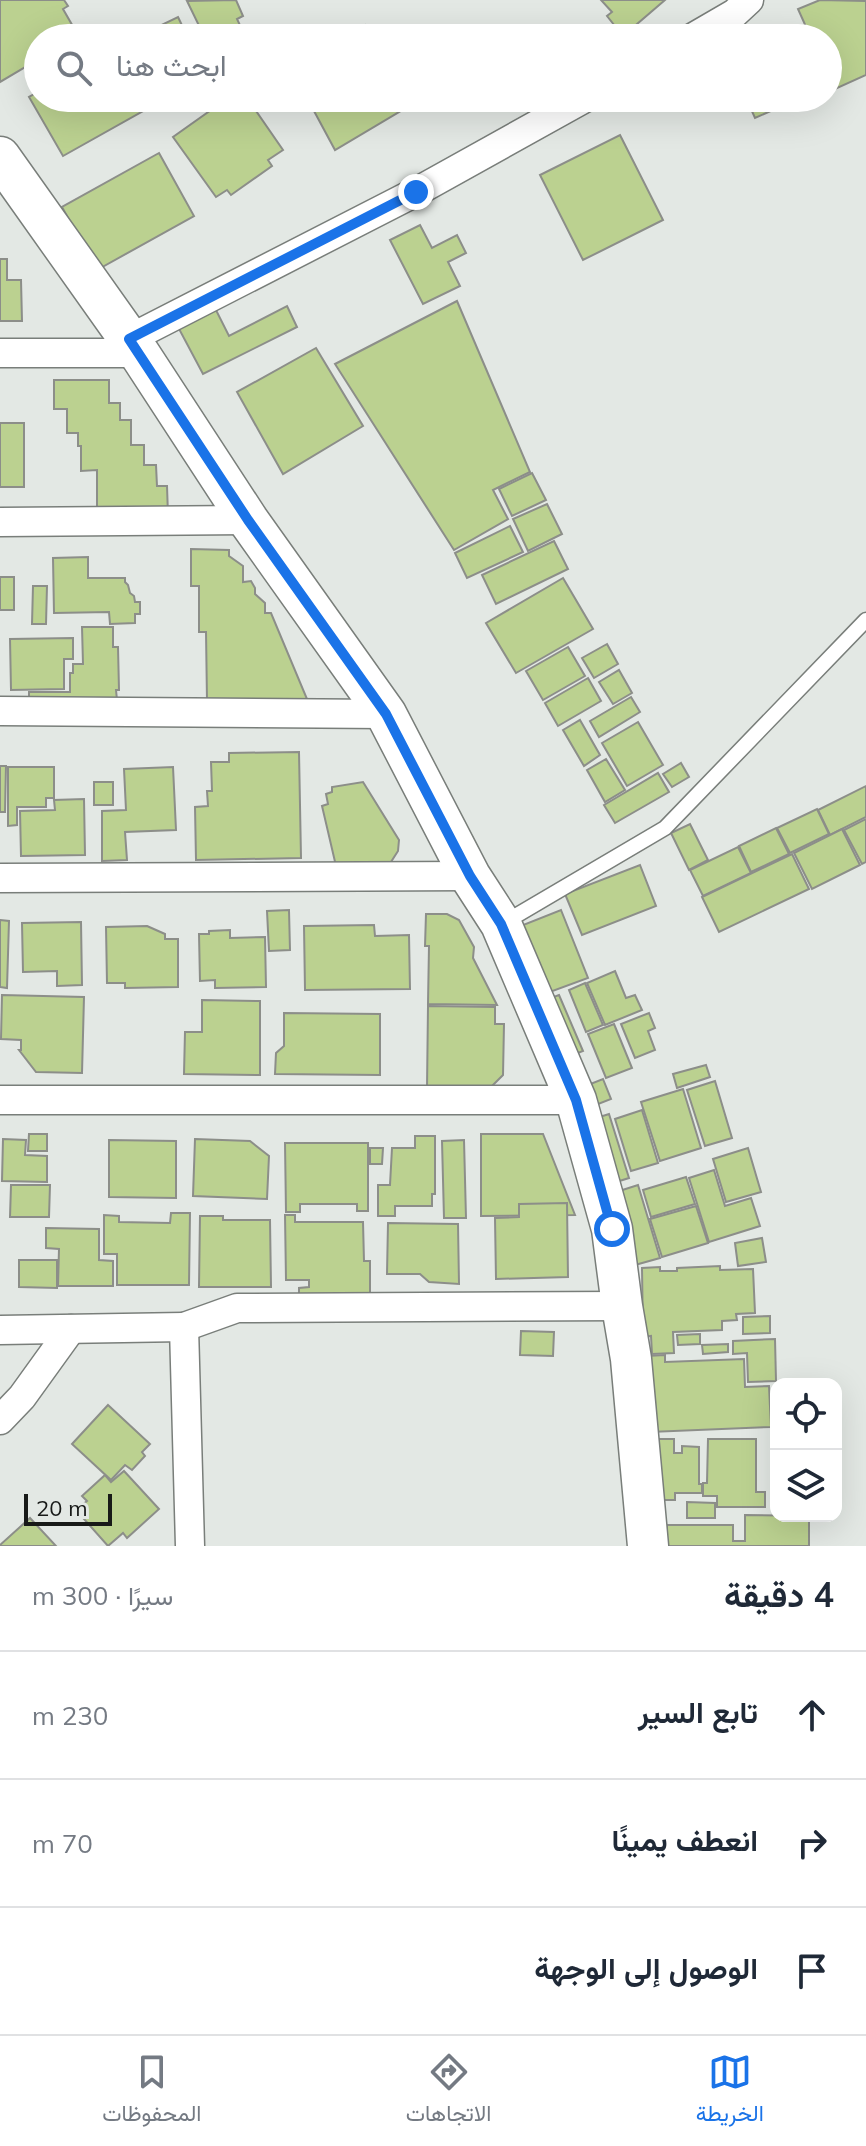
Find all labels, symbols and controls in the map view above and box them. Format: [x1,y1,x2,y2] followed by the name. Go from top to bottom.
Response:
[24,24,842,112] search box
[52,46,96,90] icon: search
[116,46,227,84] text: ابحث هنا
[398,174,434,210] route end
[594,1211,630,1247] route start
[770,1378,842,1522] map controls
[770,1378,842,1450] button: locate
[770,1450,842,1522] button: layers
[24,1490,112,1526] scale bar
[36,1494,87,1522] text: 20 m
[724,1573,834,1616] text: 4 دقيقة
[32,1579,173,1612] text: سيرًا · 300 m
[638,1693,758,1731] text: تابع السير
[790,1693,834,1737] icon: ahead
[32,1699,108,1732] text: 230 m
[612,1821,758,1859] text: انعطف يمينًا
[790,1821,834,1865] icon: right
[32,1827,93,1860] text: 70 m
[534,1949,758,1987] text: الوصول إلى الوجهة
[790,1949,834,1993] icon: arrive
[102,2050,201,2133] tab: المحفوظات
[406,2050,491,2133] tab: الاتجاهات
[696,2050,764,2133] tab: الخريطة

